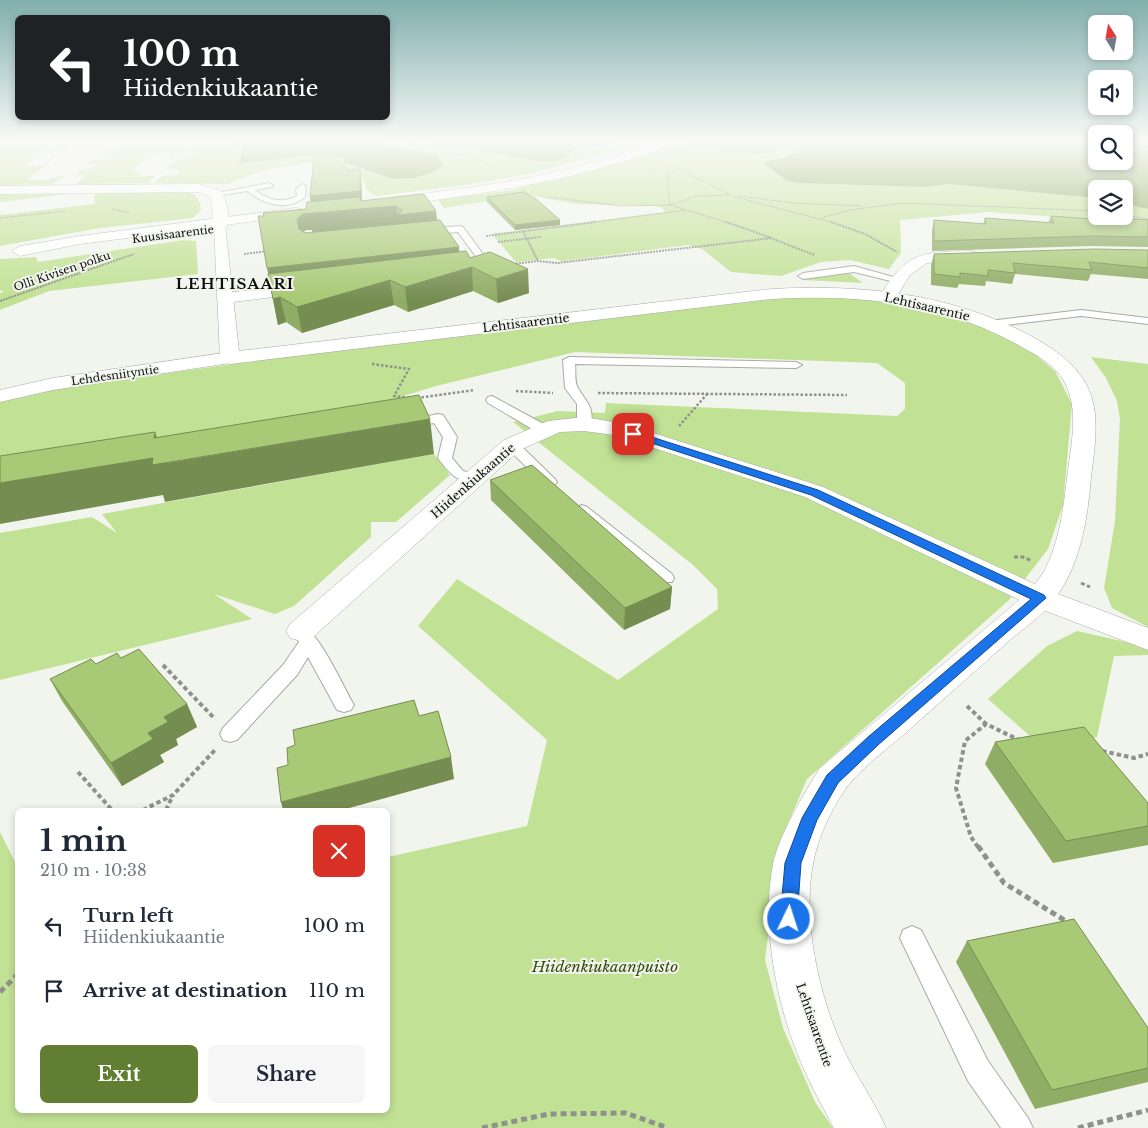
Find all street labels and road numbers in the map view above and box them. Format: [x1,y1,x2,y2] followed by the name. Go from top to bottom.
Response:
[131,222,215,246] street label: Kuusisaarentie
[12,248,113,294] street label: Olli Kivisen polku
[883,289,972,324] street label: Lehtisaarentie
[482,310,570,335] street label: Lehtisaarentie
[70,362,160,388] street label: Lehdesniityntie
[428,440,518,521] street label: Hiidenkiukaantie
[793,981,836,1069] street label: Lehtisaarentie

